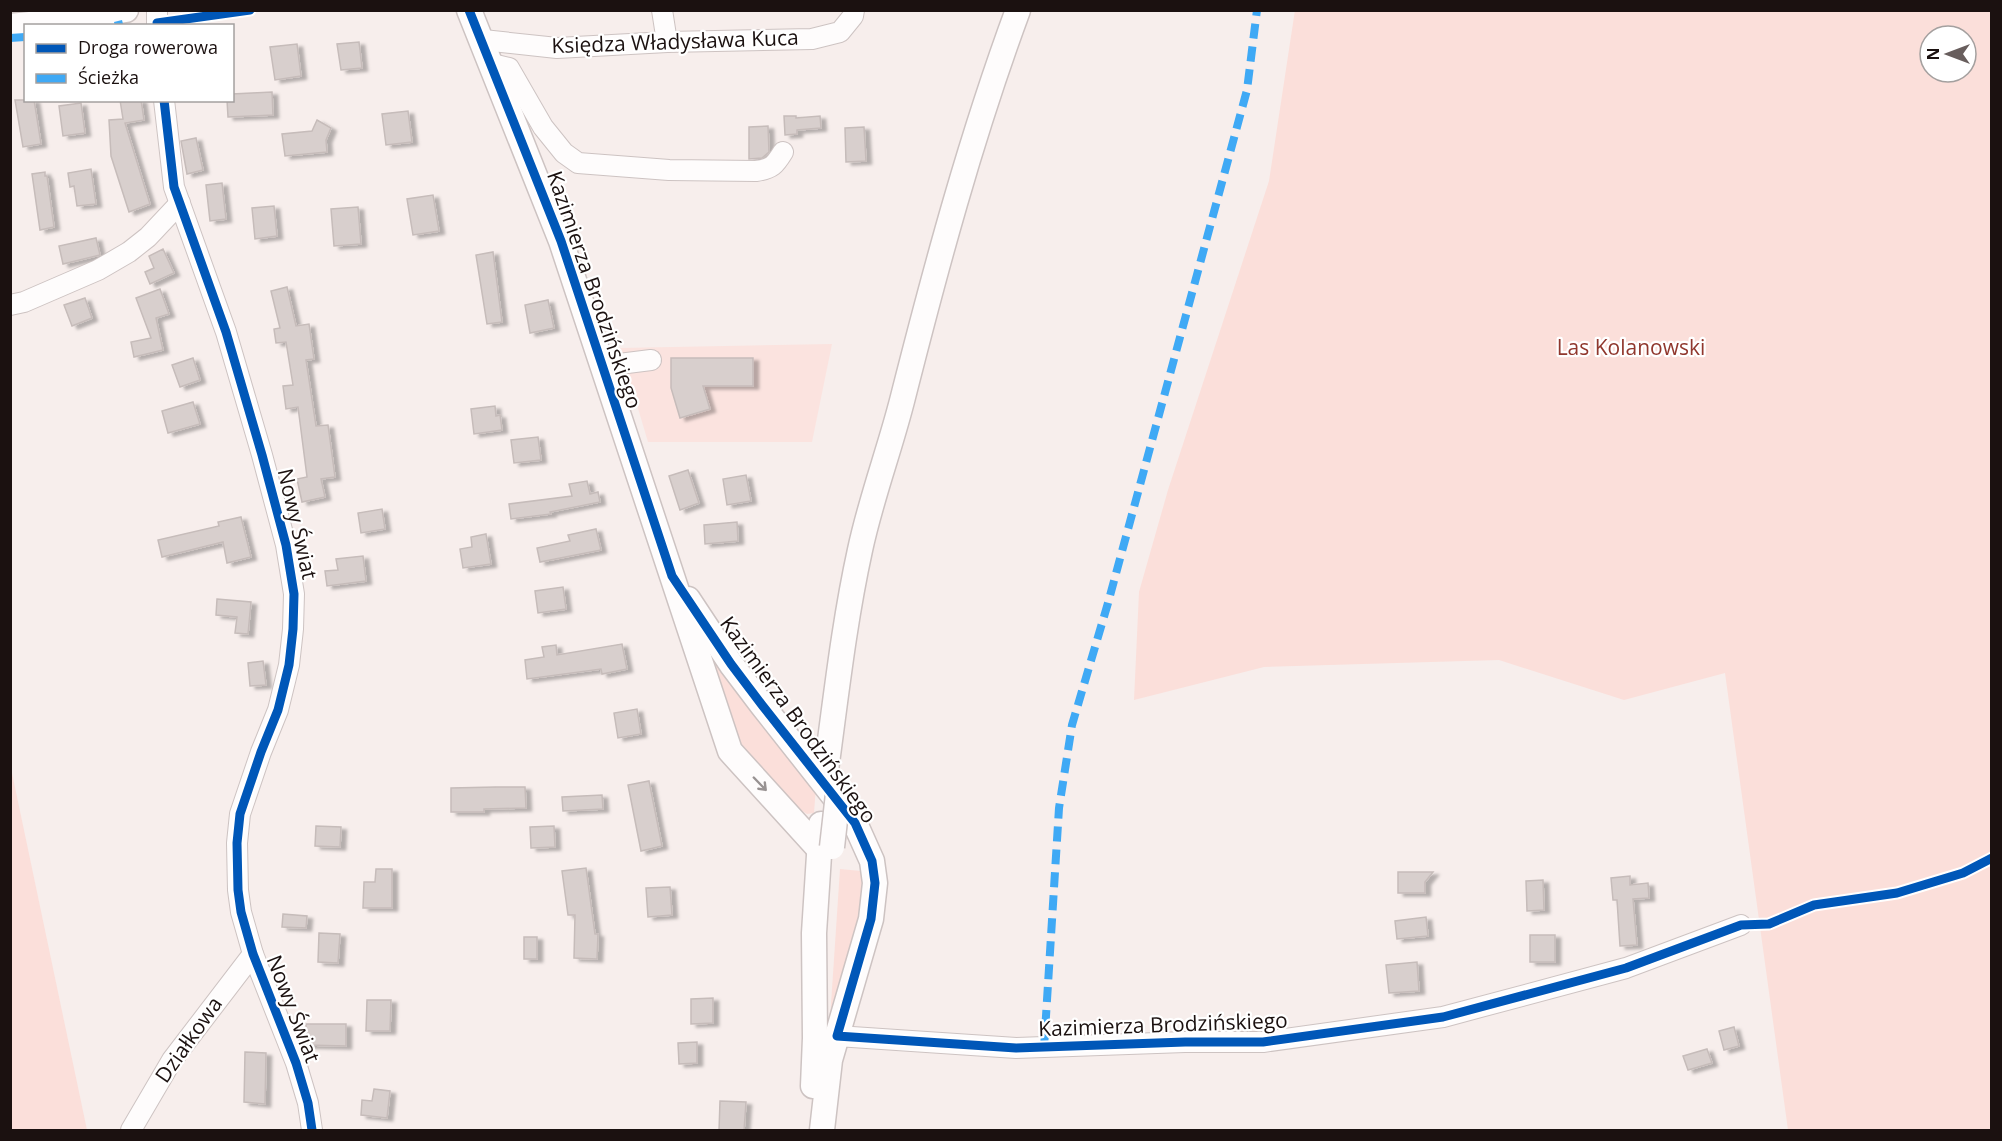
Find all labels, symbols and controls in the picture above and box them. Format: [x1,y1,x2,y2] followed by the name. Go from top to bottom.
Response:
[551,23,799,59] street label: Księdza Władysława Kuca
[24,24,234,102] legend
[1918,24,1978,84] north arrow
[78,35,218,59] text: Droga rowerowa
[1922,47,1944,61] text: N
[78,65,139,89] text: Ścieżka
[541,167,649,412] street label: Kazimierza Brodzińskiego
[1557,333,1705,361] park label: Las Kolanowski
[272,466,324,582] street label: Nowy Świat
[714,610,883,829] street label: Kazimierza Brodzińskiego
[752,777,767,792] one-way arrow
[261,951,327,1066] street label: Nowy Świat
[148,991,228,1088] street label: Działkowa
[1038,1006,1288,1042] street label: Kazimierza Brodzińskiego

